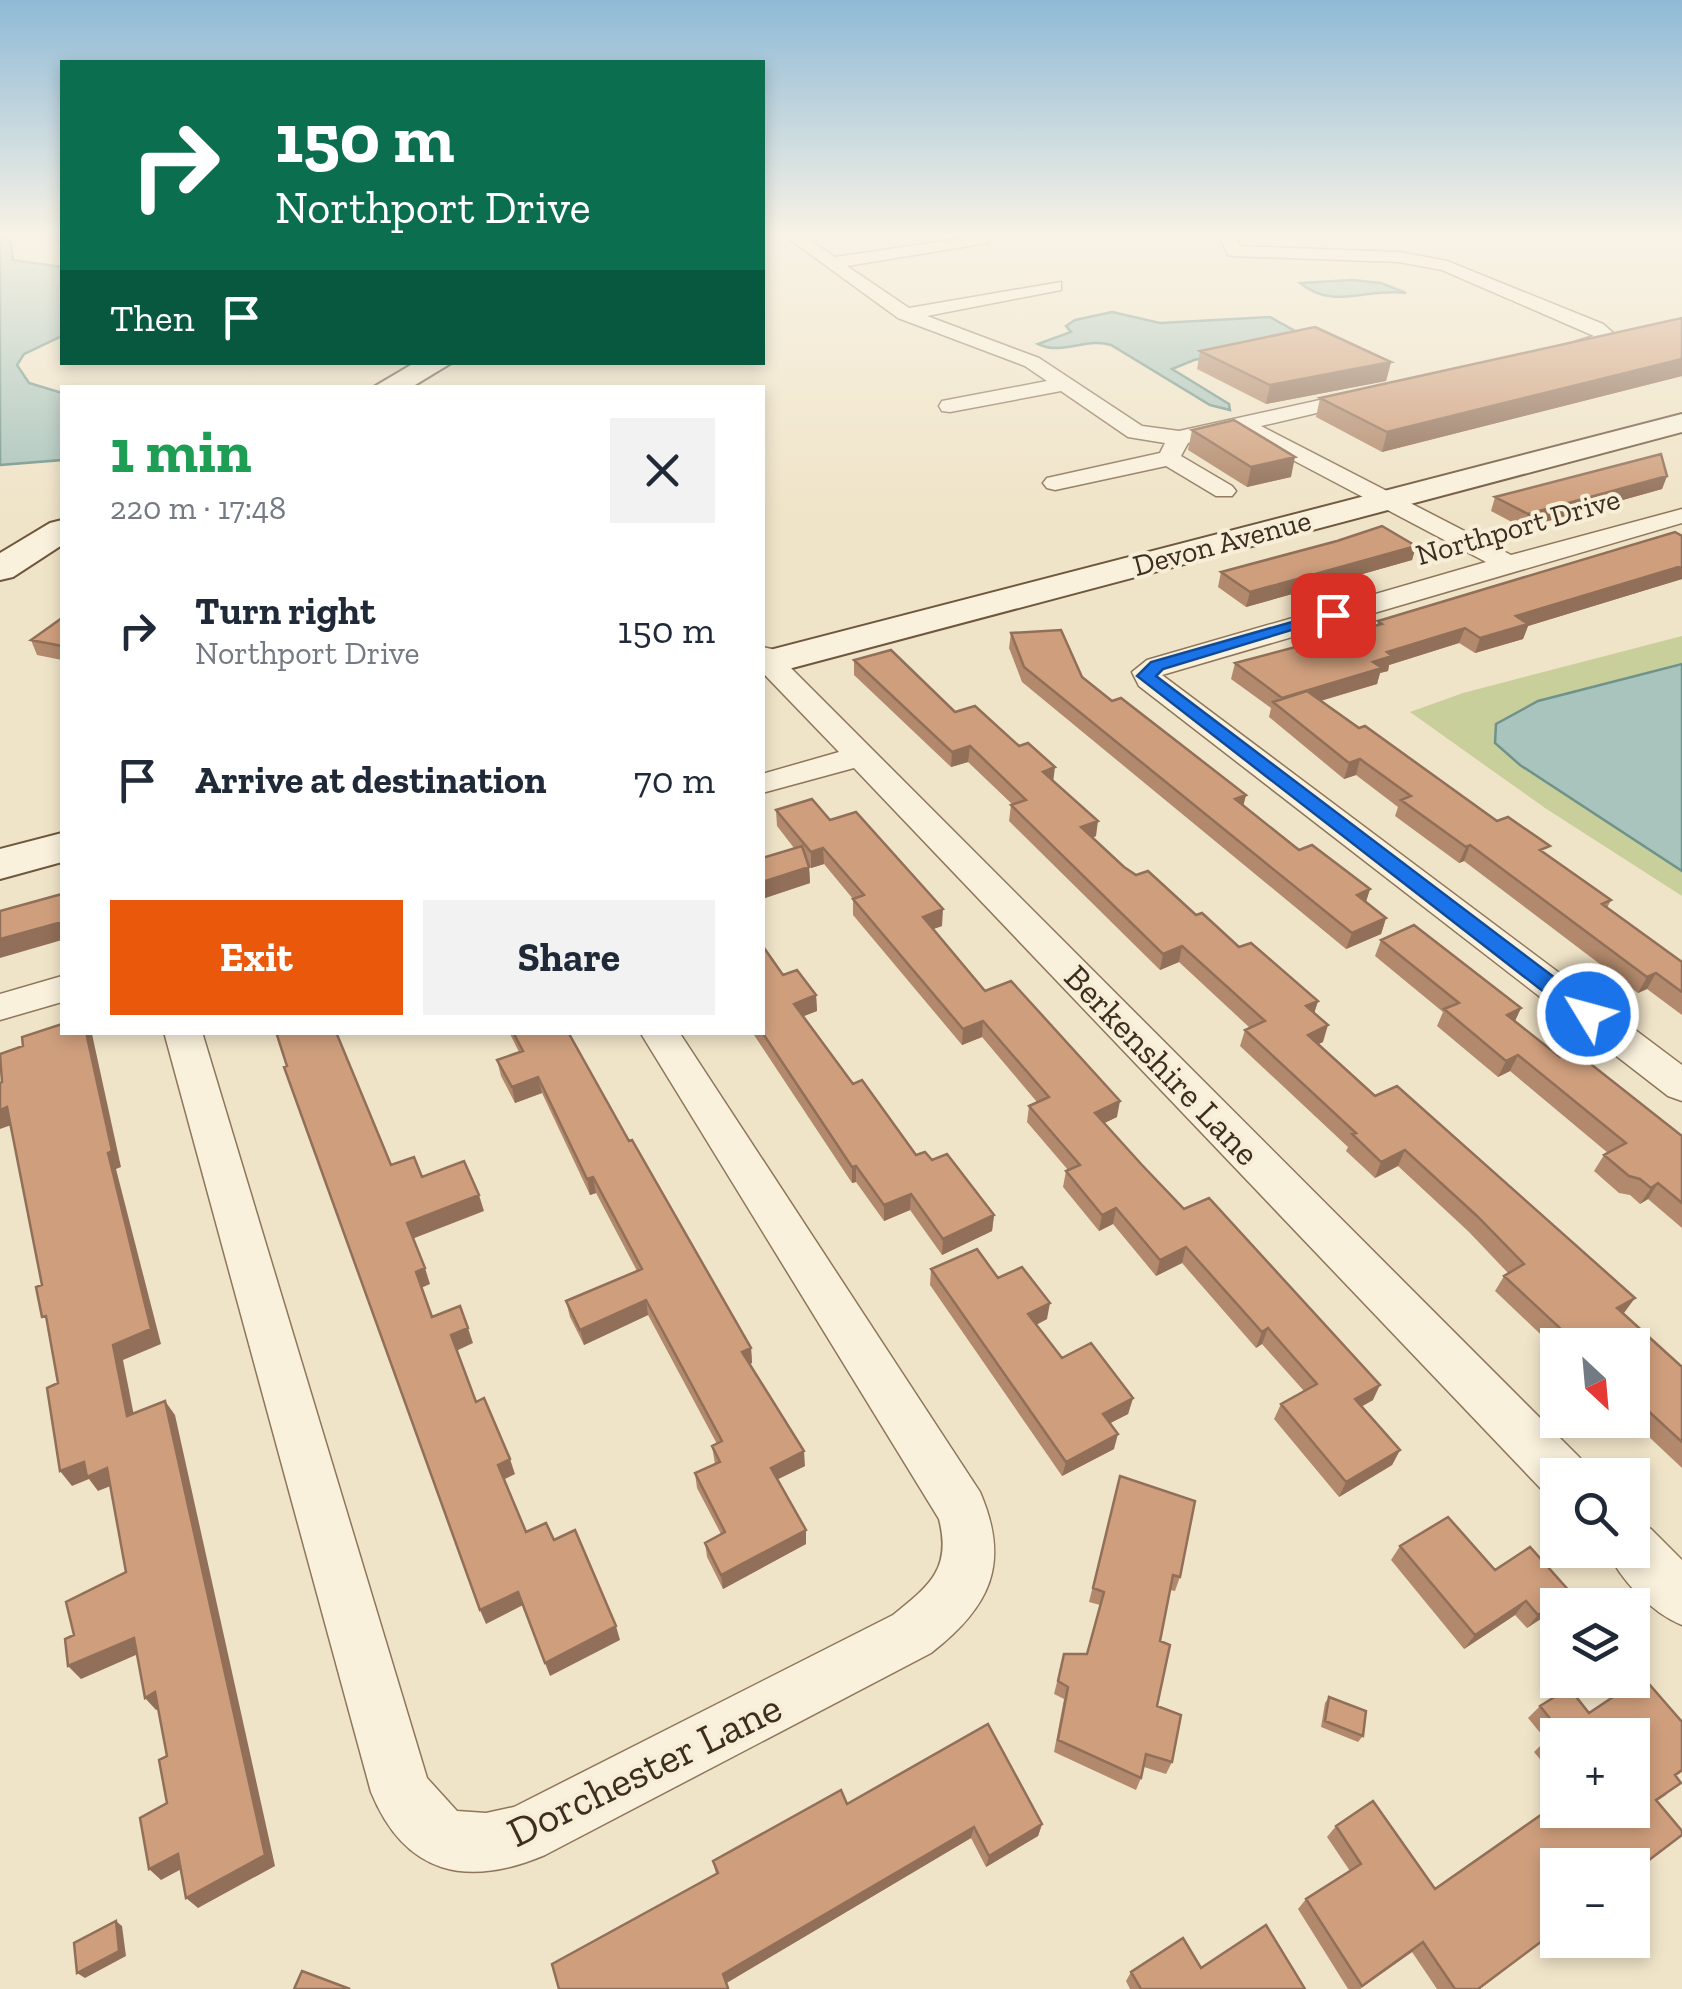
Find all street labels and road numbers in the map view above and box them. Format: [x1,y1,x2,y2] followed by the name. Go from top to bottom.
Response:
[1412,481,1624,573] street label: Northport Drive
[1129,502,1315,584] street label: Devon Avenue
[1056,956,1268,1174] street label: Berkenshire Lane
[499,1681,790,1858] street label: Dorchester Lane

